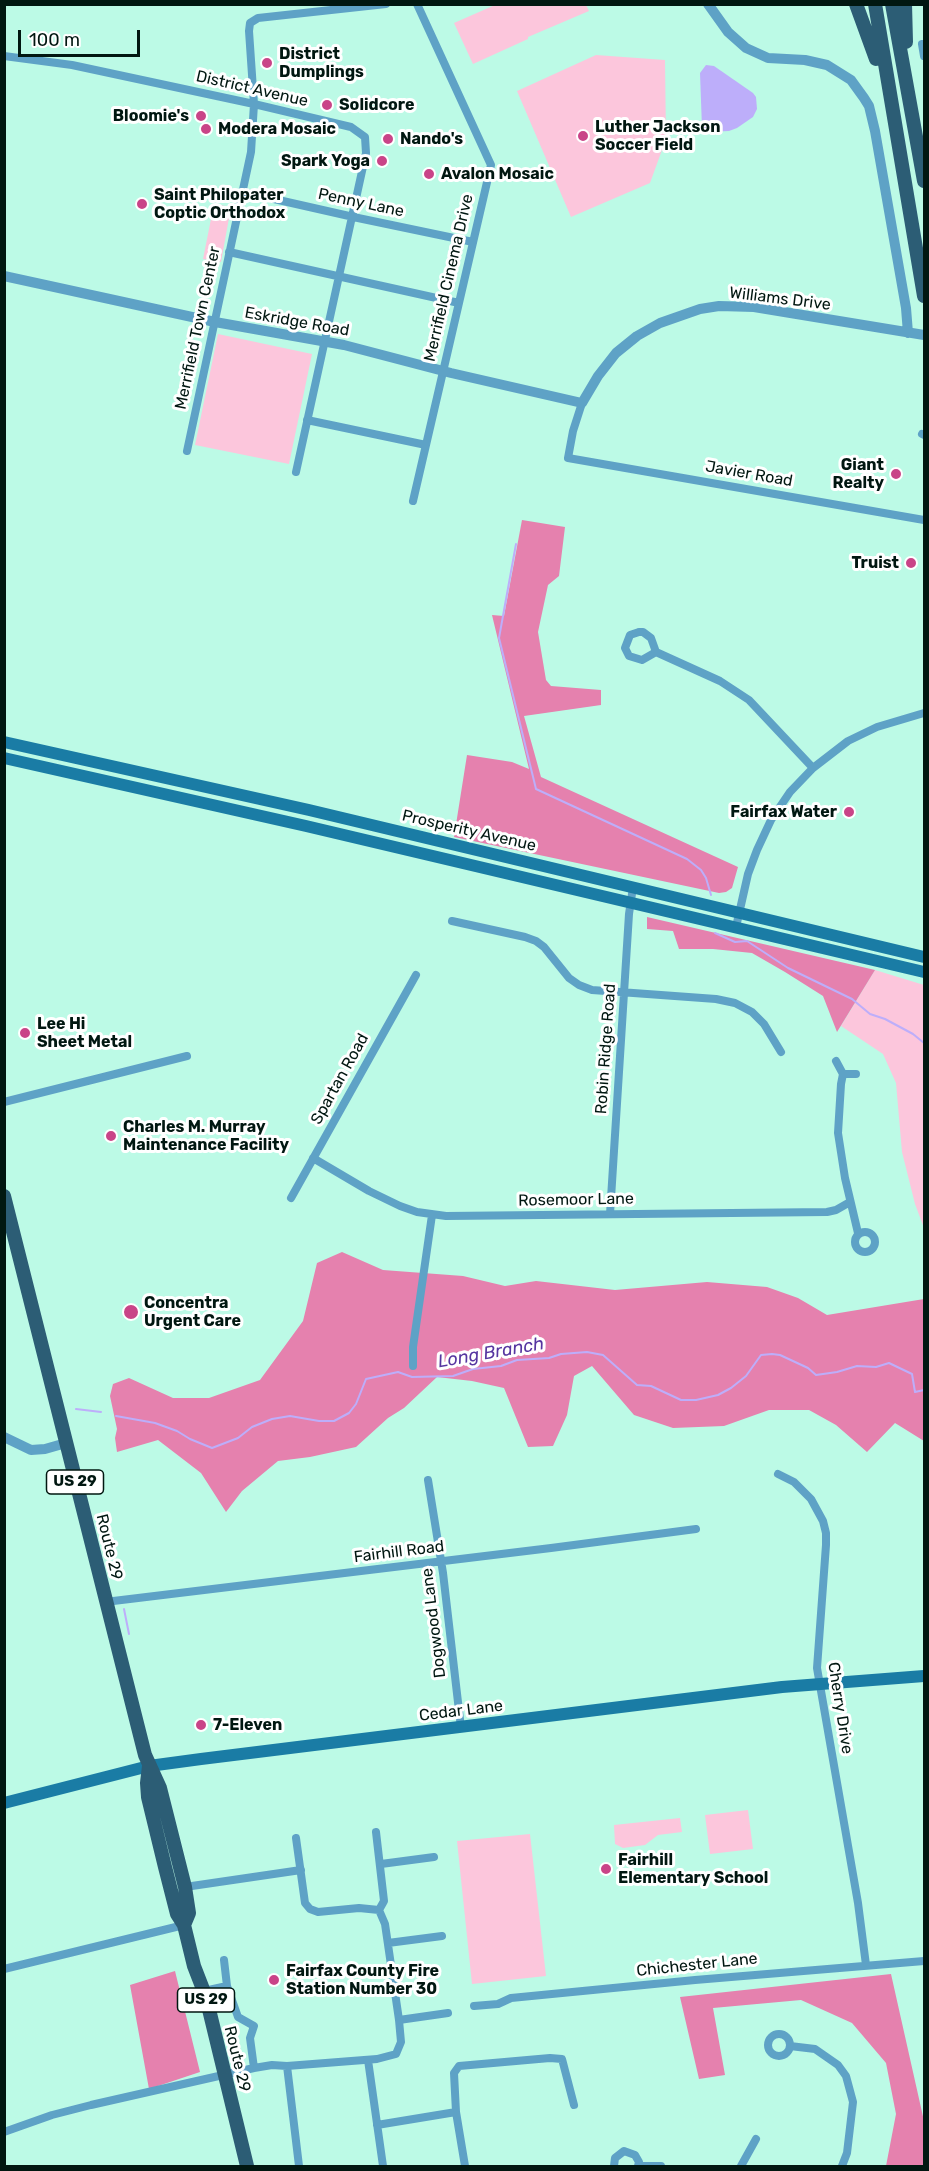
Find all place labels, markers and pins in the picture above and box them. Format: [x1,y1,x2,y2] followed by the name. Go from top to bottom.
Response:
[279,44,364,82] place label: District Dumplings
[260,56,274,70] marker: District Dumplings
[339,95,415,115] place label: Solidcore
[320,98,334,112] marker: Solidcore
[113,106,189,126] place label: Bloomie's
[194,109,208,123] marker: Bloomie's
[595,117,720,155] place label: Luther Jackson Soccer Field
[218,119,336,139] place label: Modera Mosaic
[199,122,213,136] marker: Modera Mosaic
[400,129,463,149] place label: Nando's
[576,129,590,143] marker: Luther Jackson Soccer Field
[381,132,395,146] marker: Nando's
[281,151,370,171] place label: Spark Yoga
[375,154,389,168] marker: Spark Yoga
[441,164,554,184] place label: Avalon Mosaic
[422,167,436,181] marker: Avalon Mosaic
[154,185,285,223] place label: Saint Philopater Coptic Orthodox
[135,197,149,211] marker: Saint Philopater Coptic Orthodox
[833,455,884,493] place label: Giant Realty
[889,467,903,481] marker: Giant Realty
[851,553,899,573] place label: Truist
[904,556,918,570] marker: Truist
[730,802,837,822] place label: Fairfax Water
[842,805,856,819] marker: Fairfax Water
[37,1014,132,1052] place label: Lee Hi Sheet Metal
[18,1026,32,1040] marker: Lee Hi Sheet Metal
[123,1117,289,1155] place label: Charles M. Murray Maintenance Facility
[104,1129,118,1143] marker: Charles M. Murray Maintenance Facility
[144,1293,241,1331] place label: Concentra Urgent Care
[122,1303,140,1321] marker: Concentra Urgent Care
[213,1715,282,1735] place label: 7-Eleven
[194,1718,208,1732] marker: 7-Eleven
[618,1850,768,1888] place label: Fairhill Elementary School
[599,1862,613,1876] marker: Fairhill Elementary School
[286,1961,439,1999] place label: Fairfax County Fire Station Number 30
[267,1973,281,1987] marker: Fairfax County Fire Station Number 30

